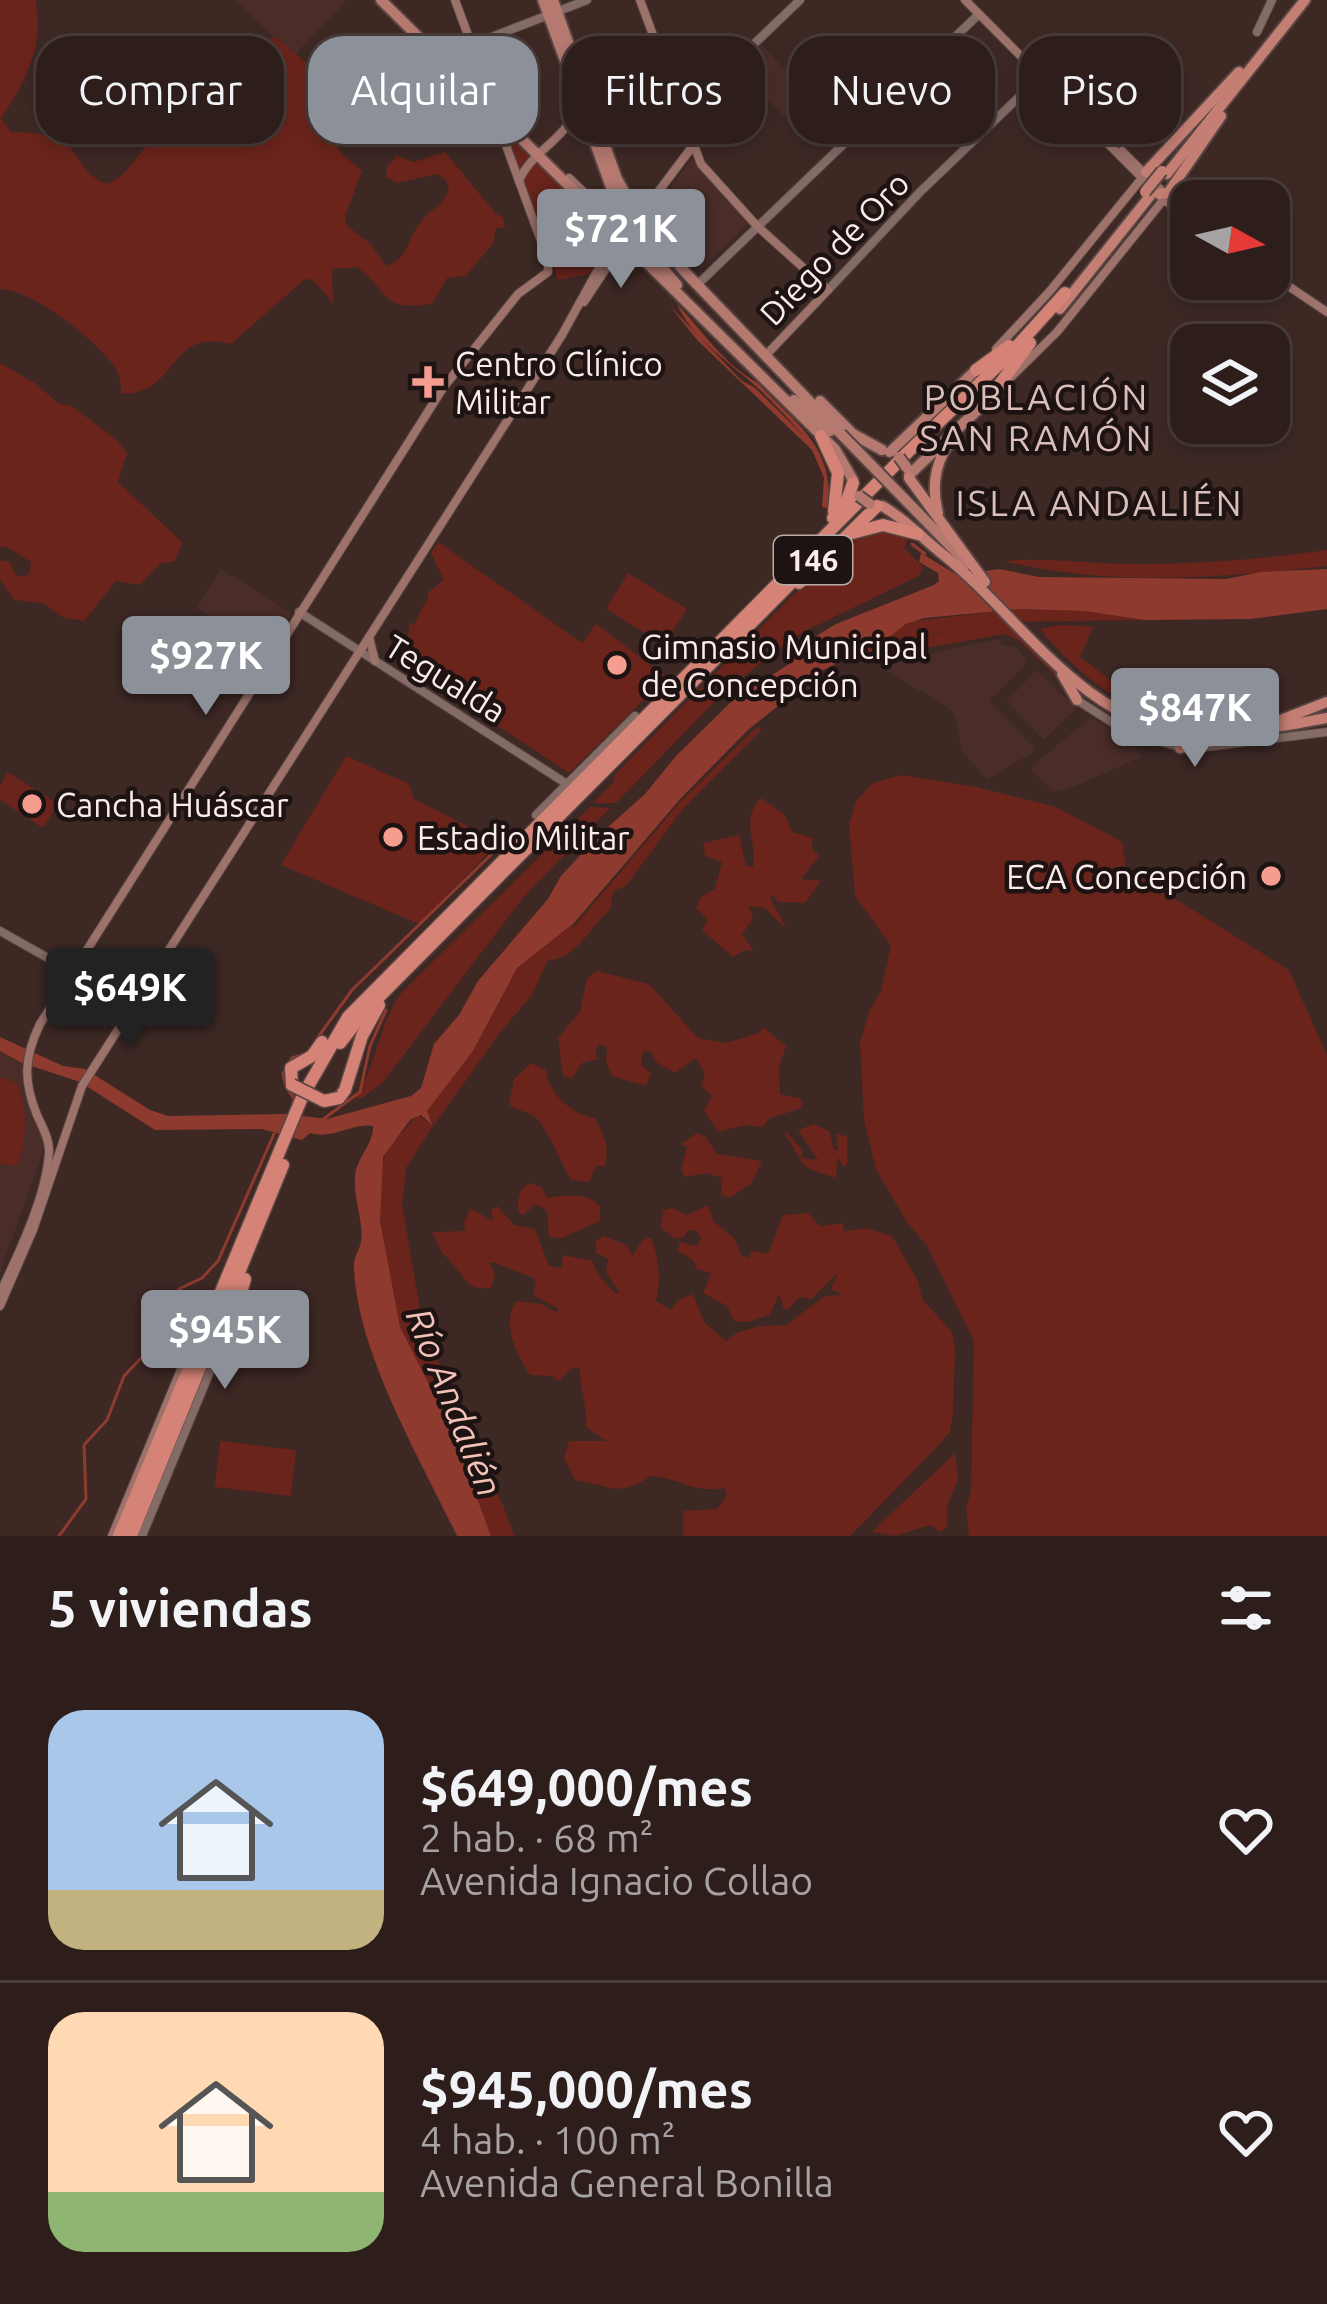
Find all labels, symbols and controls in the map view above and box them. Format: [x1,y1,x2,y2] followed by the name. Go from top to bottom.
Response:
[36,36,284,144] chip: Comprar
[308,36,538,144] chip: Alquilar
[562,36,765,144] chip: Filtros
[789,36,995,144] chip: Nuevo
[1019,36,1181,144] chip: Piso
[752,164,916,332] street label: Diego de Oro
[1170,180,1290,300] north arrow
[1170,180,1290,444] map controls
[537,189,705,291] pin: $721K
[564,206,678,249] text: $721K
[1170,324,1290,444] button: layers
[455,345,663,420] place label: Centro Clínico Militar
[412,366,444,398] marker: Centro Clínico Militar
[919,376,1155,458] district label: POBLACIÓN SAN RAMÓN
[955,482,1245,523] district label: ISLA ANDALIÉN
[774,536,852,584] road number: 146
[122,616,290,718] pin: $927K
[379,627,513,729] street label: Tegualda
[641,628,927,703] place label: Gimnasio Municipal de Concepción
[149,633,263,676] text: $927K
[604,652,630,678] marker: Gimnasio Municipal de Concepción
[1111,668,1279,770] pin: $847K
[1138,685,1252,728] text: $847K
[56,786,289,823] place label: Cancha Huáscar
[19,791,45,817] marker: Cancha Huáscar
[417,819,630,856] place label: Estadio Militar
[380,824,406,850] marker: Estadio Militar
[1006,858,1247,895] place label: ECA Concepción
[1258,863,1284,889] marker: ECA Concepción
[46,948,214,1050] pin: $649K
[73,965,187,1008] text: $649K
[141,1290,309,1392] pin: $945K
[399,1302,511,1502] water label: Río Andalién
[168,1307,282,1350] text: $945K
[1213,1575,1279,1641] icon: filters
[48,1579,313,1637] text: 5 viviendas
[144,1758,288,1902] icon: home
[420,1758,753,1816] text: $649,000/mes
[1213,1797,1279,1863] icon: heart
[420,1816,654,1859] text: 2 hab. · 68 m²
[420,1859,813,1902] text: Avenida Ignacio Collao
[144,2060,288,2204] icon: home
[420,2060,753,2118] text: $945,000/mes
[1213,2099,1279,2165] icon: heart
[420,2118,676,2161] text: 4 hab. · 100 m²
[420,2161,834,2204] text: Avenida General Bonilla

